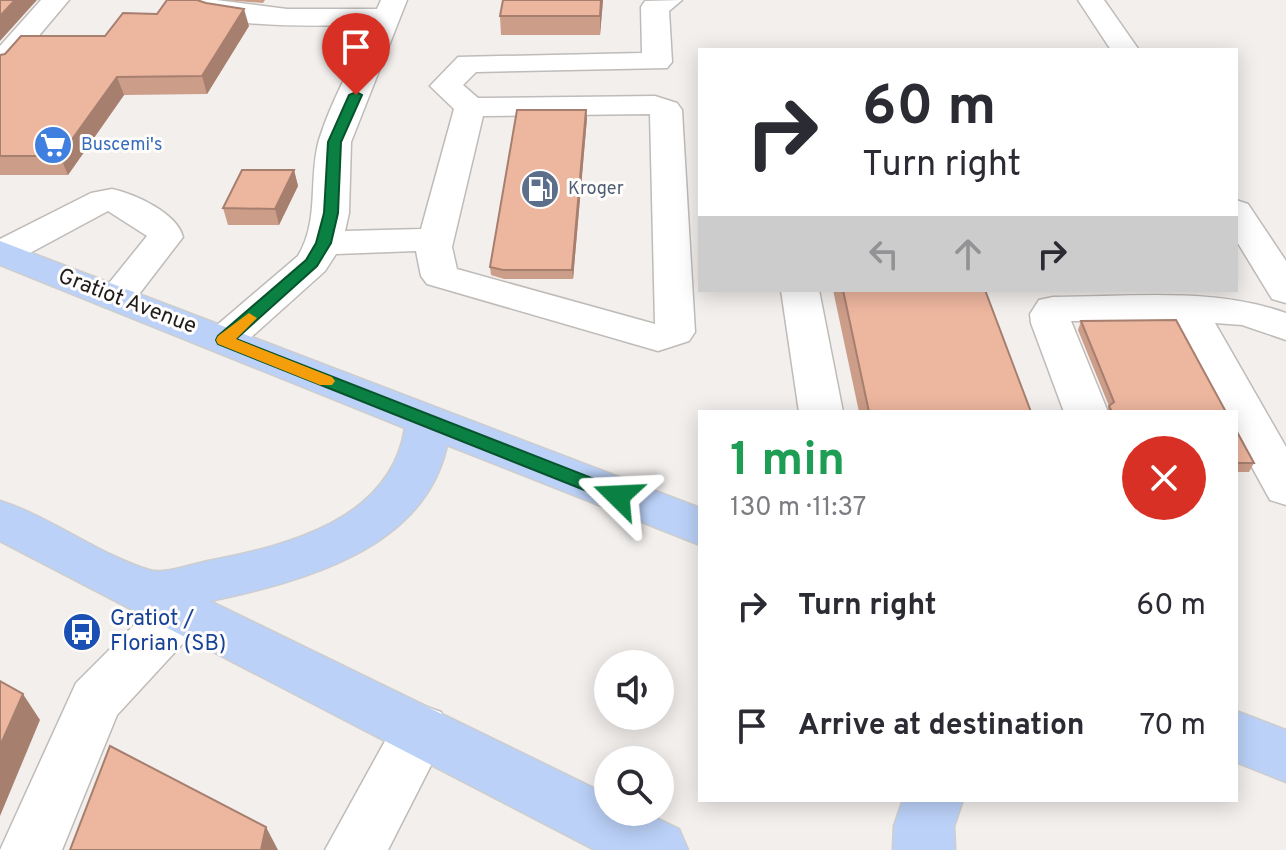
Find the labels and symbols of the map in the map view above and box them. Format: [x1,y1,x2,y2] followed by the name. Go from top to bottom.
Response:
[322,13,390,95] pin
[32,124,74,166] supermarket icon: Buscemi's
[81,134,162,157] place label: Buscemi's
[519,168,561,210] fuel station icon: Kroger
[568,178,624,201] place label: Kroger
[54,263,200,341] street label: Gratiot Avenue
[576,454,660,538] position arrow
[110,606,226,658] place label: Gratiot / Florian (SB)
[61,611,103,653] bus stop icon: Gratiot / Florian (SB)

